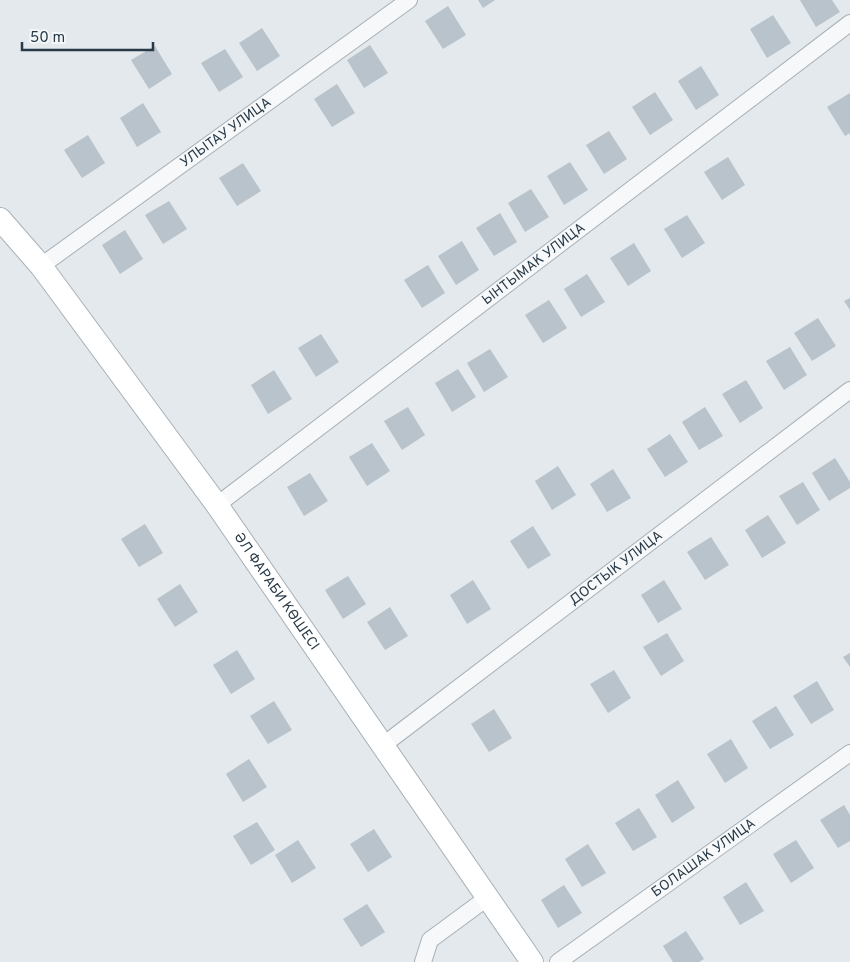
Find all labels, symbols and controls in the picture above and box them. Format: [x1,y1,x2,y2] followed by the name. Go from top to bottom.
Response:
[22,20,154,52] scale bar
[30,29,65,48] text: 50 m
[177,94,275,171] street label: УЛЫТАУ УЛИЦА
[479,219,589,309] street label: ЫНТЫМАК УЛИЦА
[566,527,666,609] street label: ДОСТЫК УЛИЦА
[230,529,323,653] street label: ӘЛ ФАРАБИ КӨШЕСІ
[648,815,759,901] street label: БОЛАШАК УЛИЦА

